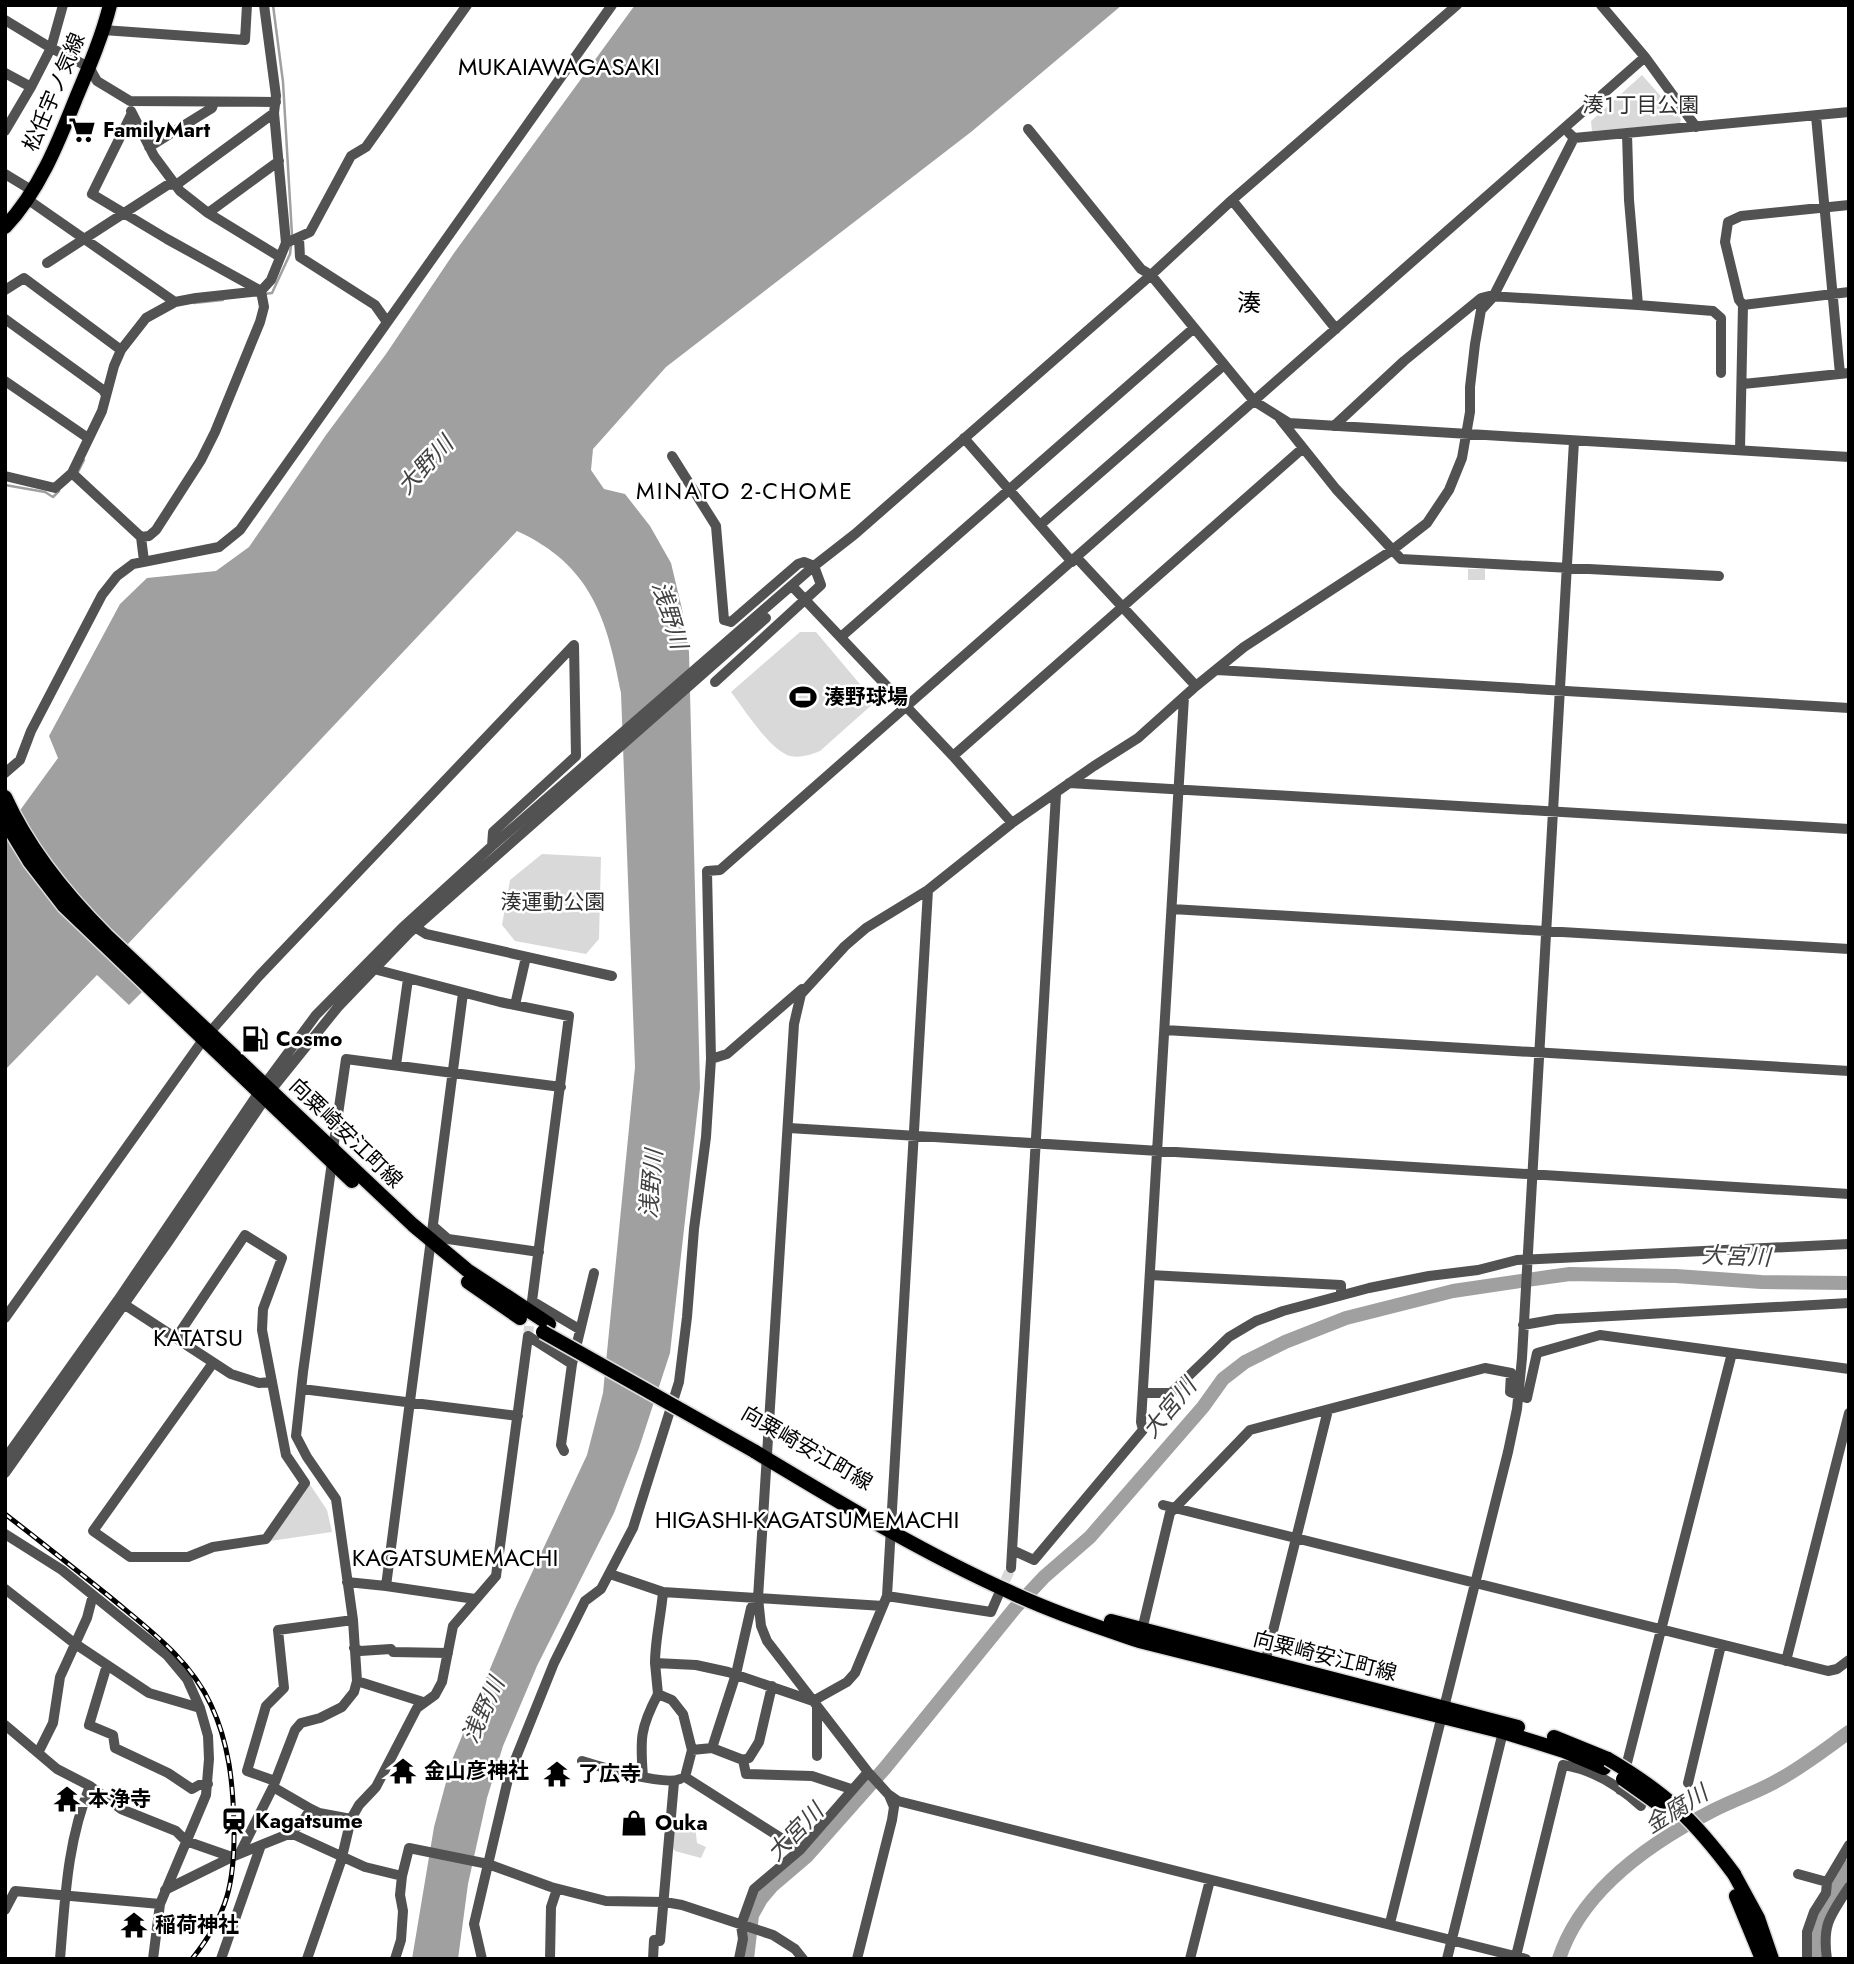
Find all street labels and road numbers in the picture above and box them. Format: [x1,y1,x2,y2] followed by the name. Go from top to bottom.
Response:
[16,28,92,156] street label: 松任宇ノ気線
[283,1071,409,1195] street label: 向粟崎安江町線
[736,1398,878,1498] street label: 向粟崎安江町線
[1250,1624,1400,1688] street label: 向粟崎安江町線

